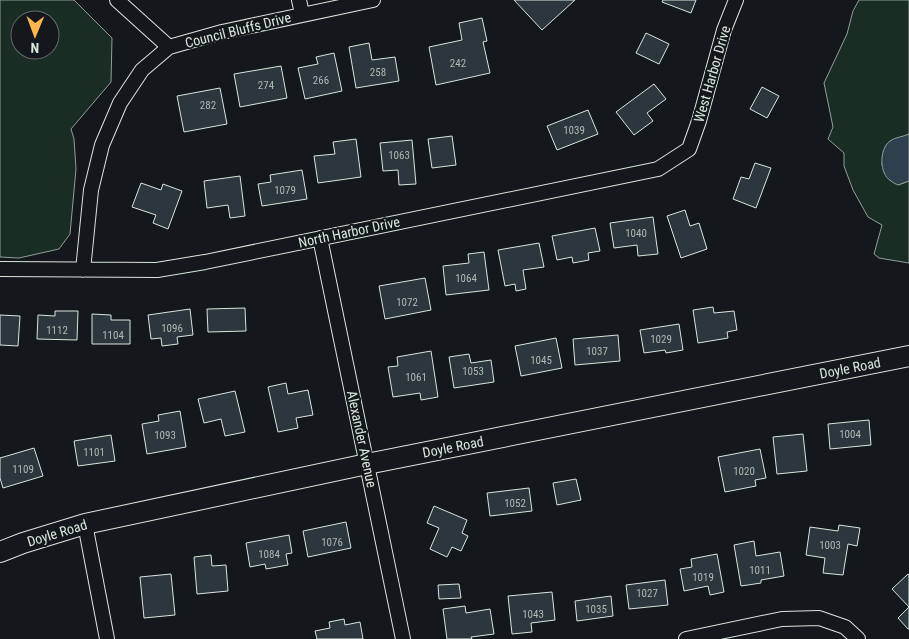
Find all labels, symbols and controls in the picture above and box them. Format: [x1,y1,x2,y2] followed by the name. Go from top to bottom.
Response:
[183,9,293,51] street label: Council Bluffs Drive
[10,10,60,60] north arrow
[691,23,734,124] street label: West Harbor Drive
[30,40,39,56] text: N
[450,57,466,70] house number: 242
[370,66,386,79] house number: 258
[313,74,329,87] house number: 266
[258,79,275,92] house number: 274
[200,99,216,112] house number: 282
[563,124,585,137] house number: 1039
[388,149,410,162] house number: 1063
[274,184,296,197] house number: 1079
[297,213,402,251] street label: North Harbor Drive
[625,227,647,240] house number: 1040
[455,272,477,285] house number: 1064
[396,296,418,309] house number: 1072
[161,322,183,335] house number: 1096
[46,324,68,337] house number: 1112
[102,329,124,342] house number: 1104
[650,333,672,346] house number: 1029
[586,345,608,358] house number: 1037
[530,354,552,367] house number: 1045
[818,354,882,382] street label: Doyle Road
[462,365,484,378] house number: 1053
[405,371,427,384] house number: 1061
[344,389,380,489] street label: Alexander Avenue
[839,428,861,441] house number: 1004
[154,429,176,442] house number: 1093
[421,433,485,461] street label: Doyle Road
[83,446,105,459] house number: 1101
[12,463,34,476] house number: 1109
[733,465,755,478] house number: 1020
[504,497,526,510] house number: 1052
[25,516,89,550] street label: Doyle Road
[321,536,343,549] house number: 1076
[819,539,841,552] house number: 1003
[258,548,280,561] house number: 1084
[749,564,771,577] house number: 1011
[692,571,714,584] house number: 1019
[636,587,658,600] house number: 1027
[585,603,607,616] house number: 1035
[522,608,544,621] house number: 1043

